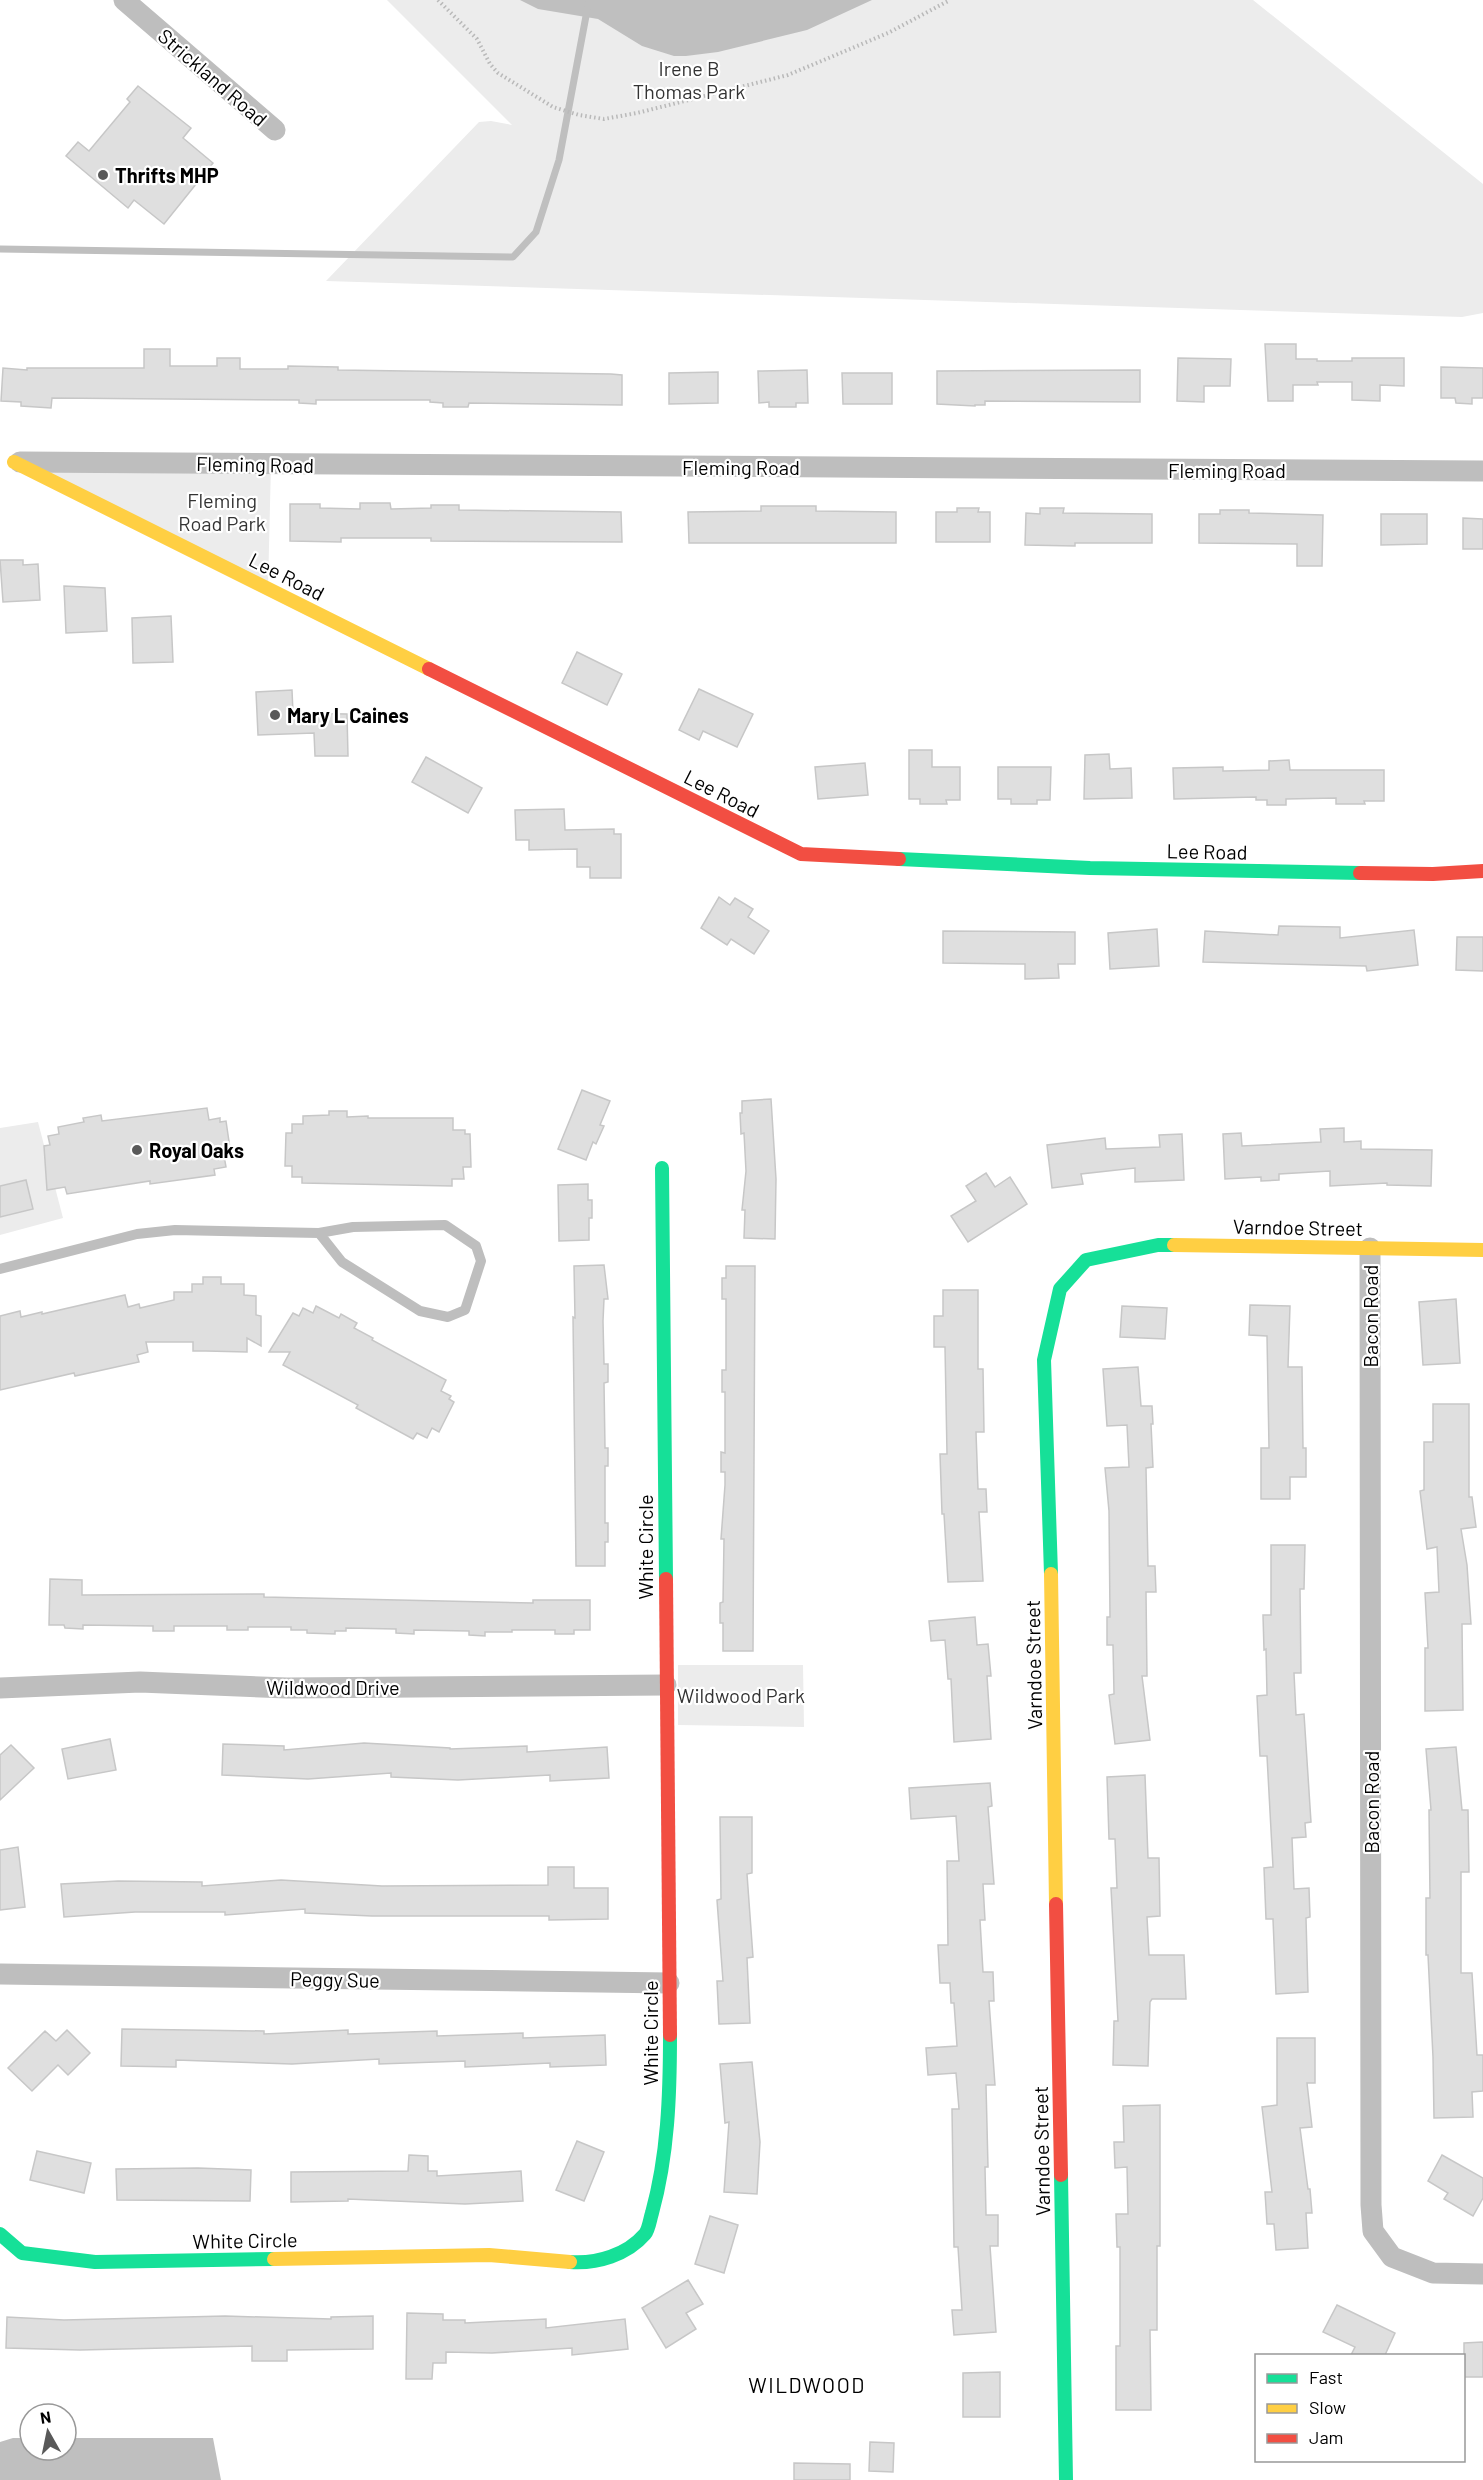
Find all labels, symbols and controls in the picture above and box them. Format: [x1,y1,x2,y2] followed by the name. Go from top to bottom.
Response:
[154,23,272,131] street label: Strickland Road
[633,56,745,103] park label: Irene B Thomas Park
[115,163,219,187] place label: Thrifts MHP
[96,168,110,182] marker: Thrifts MHP
[196,451,314,477] street label: Fleming Road
[682,455,800,479] street label: Fleming Road
[1168,458,1286,482] street label: Fleming Road
[178,488,266,535] park label: Fleming Road Park
[246,547,328,605] street label: Lee Road
[287,703,409,727] place label: Mary L Caines
[268,708,282,722] marker: Mary L Caines
[681,764,763,822] street label: Lee Road
[1166,838,1248,864] street label: Lee Road
[149,1138,244,1162] place label: Royal Oaks
[130,1143,144,1157] marker: Royal Oaks
[1233,1214,1363,1240] street label: Varndoe Street
[1358,1265,1382,1367] street label: Bacon Road
[633,1494,657,1600] street label: White Circle
[1020,1600,1046,1730] street label: Varndoe Street
[266,1675,400,1699] street label: Wildwood Drive
[677,1683,805,1707] park label: Wildwood Park
[1359,1751,1383,1853] street label: Bacon Road
[290,1966,380,1992] street label: Peggy Sue
[638,1980,662,2086] street label: White Circle
[1028,2086,1054,2216] street label: Varndoe Street
[192,2227,298,2253] street label: White Circle
[1255,2354,1465,2462] legend
[1309,2366,1343,2388] text: Fast
[748,2372,866,2397] district label: WILDWOOD
[1309,2396,1346,2418] text: Slow
[18,2402,78,2462] north arrow
[39,2406,52,2427] text: N
[1309,2426,1343,2448] text: Jam

